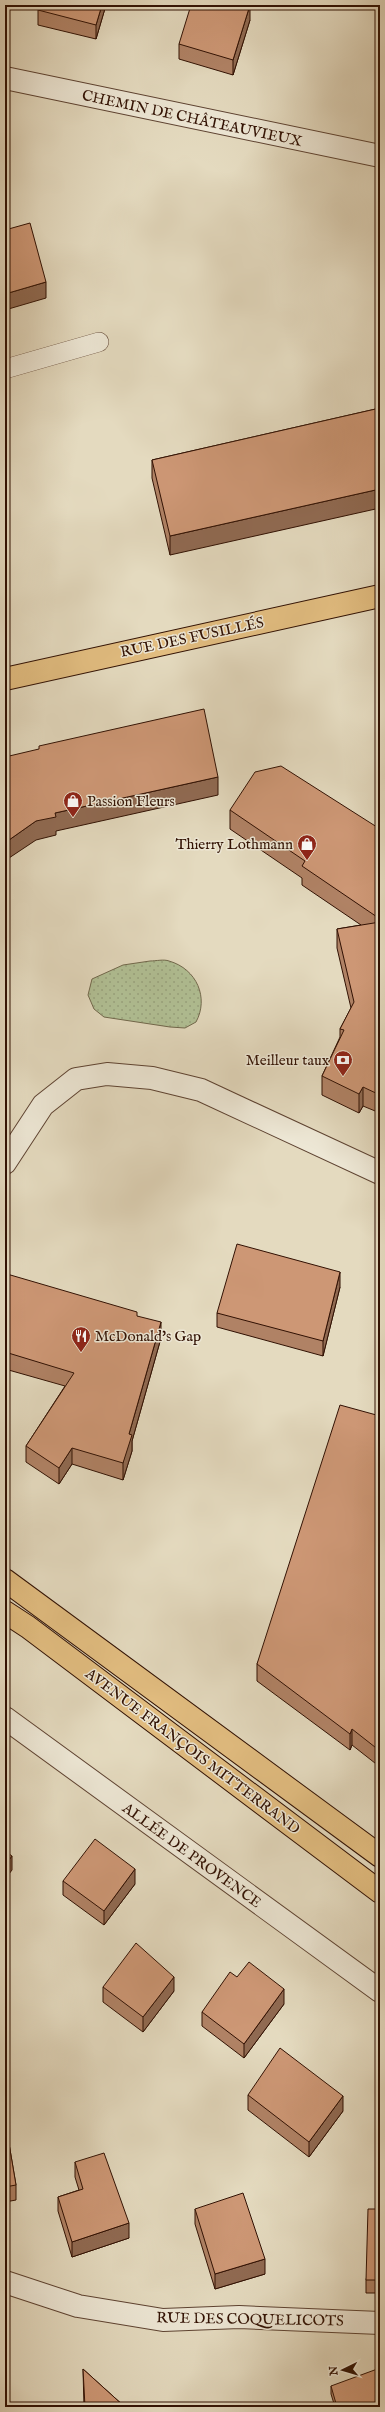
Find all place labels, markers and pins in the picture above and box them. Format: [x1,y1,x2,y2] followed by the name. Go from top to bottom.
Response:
[62,790,84,818] shop icon: Passion Fleurs
[87,792,175,811] place label: Passion Fleurs
[296,833,318,861] shop icon: Thierry Lothmann
[175,835,293,854] place label: Thierry Lothmann
[332,1049,354,1077] bank icon: Meilleur taux
[246,1051,330,1070] place label: Meilleur taux
[70,1325,92,1353] restaurant icon: McDonald's Gap
[95,1327,201,1346] place label: McDonald's Gap

